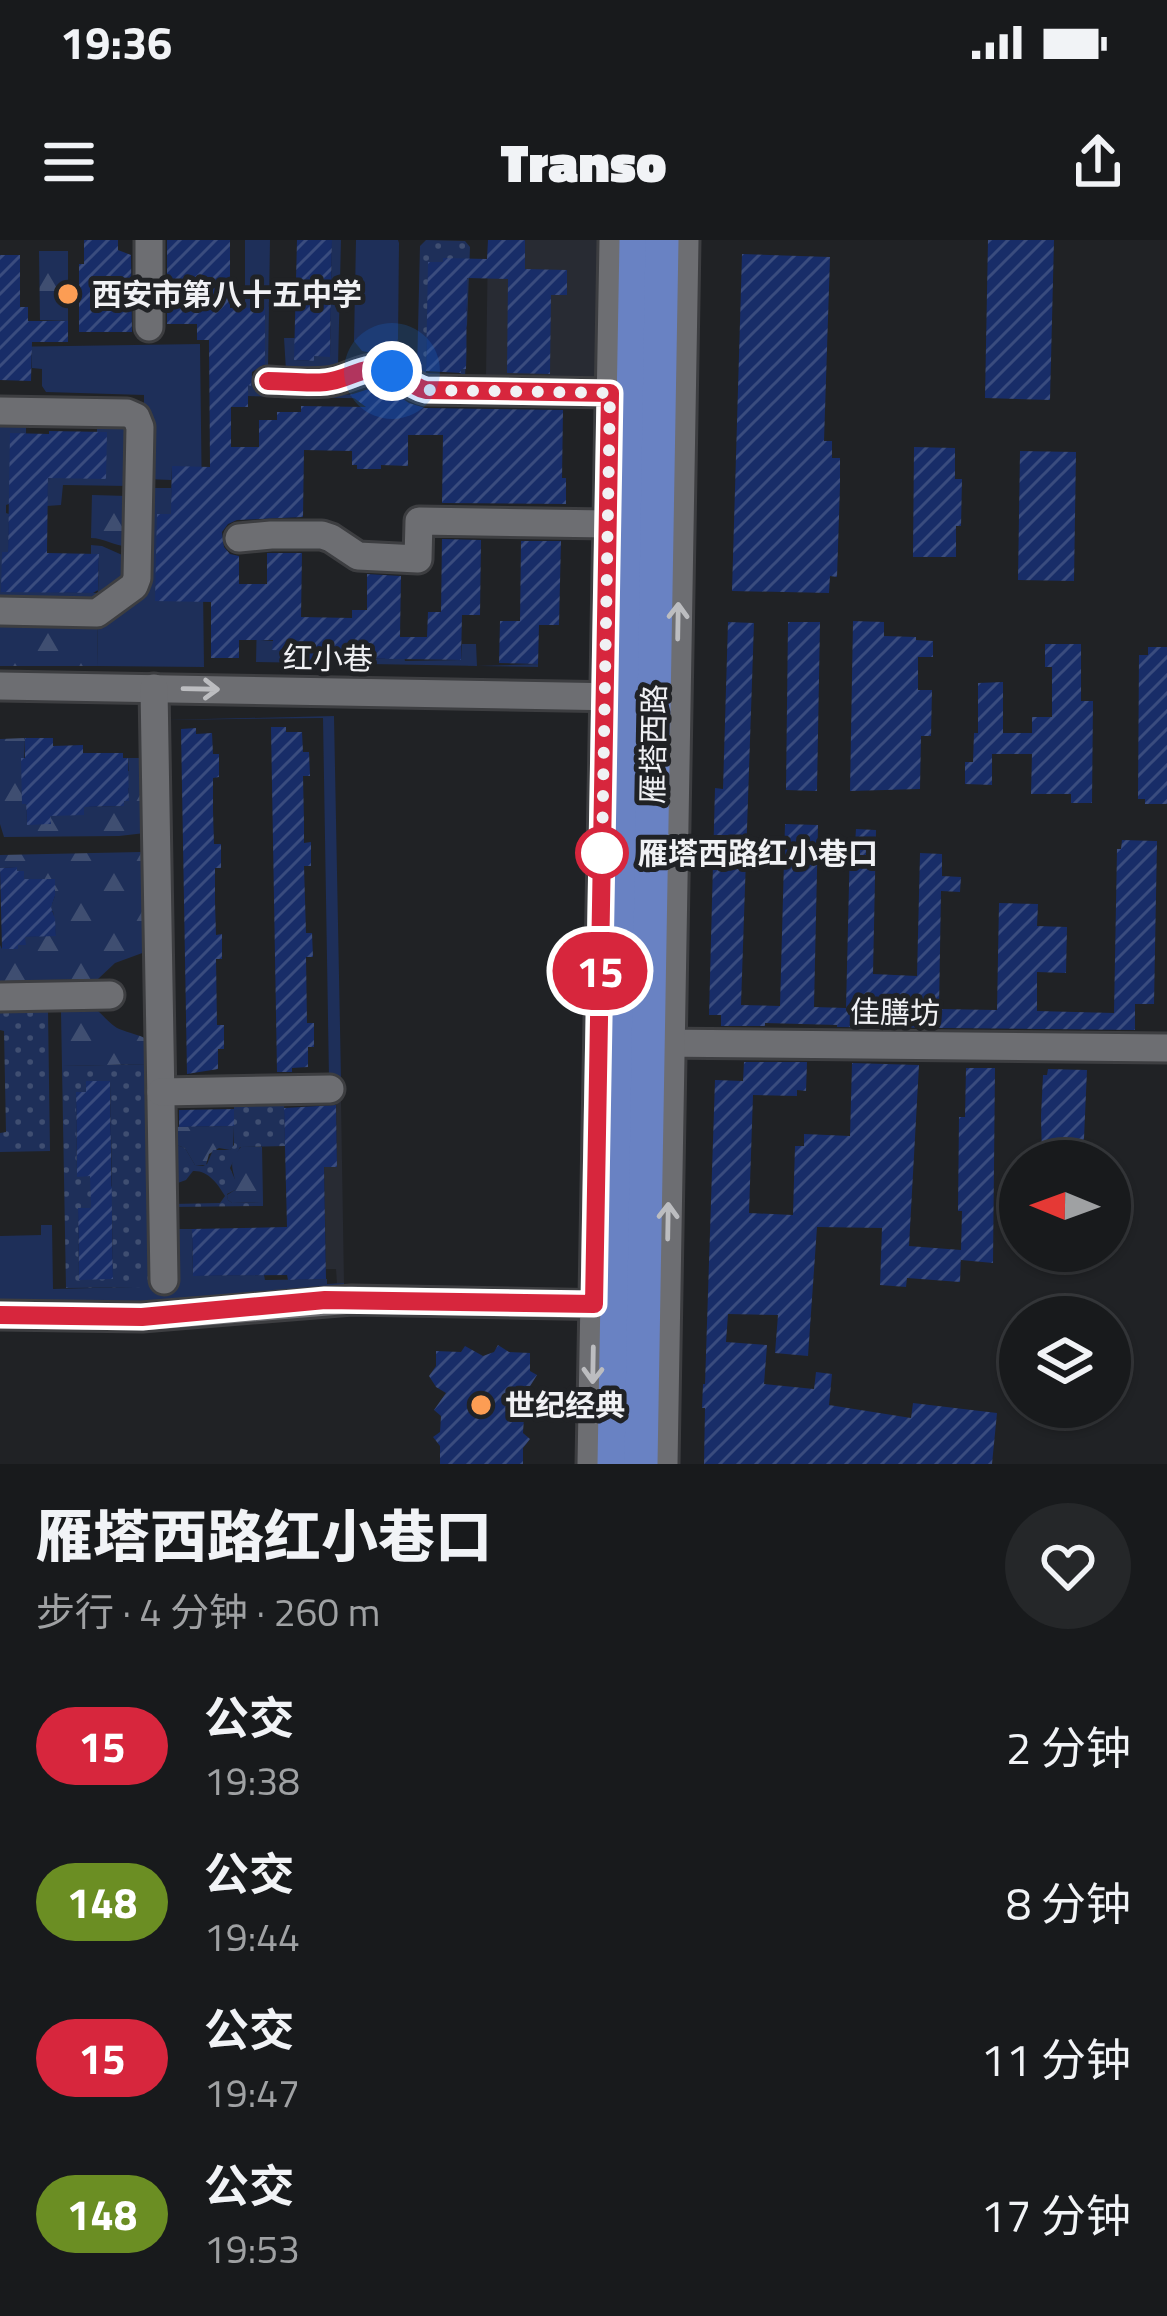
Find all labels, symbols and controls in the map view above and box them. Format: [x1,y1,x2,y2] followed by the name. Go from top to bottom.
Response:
[60,8,172,76] text: 19:36
[500,121,667,203] text: Transo
[36,129,102,195] icon: menu
[1065,129,1131,195] icon: share
[92,271,362,317] place label: 西安市第八十五中学
[55,281,81,307] marker: 西安市第八十五中学
[362,341,422,401] your location
[667,602,690,641] one-way arrow
[283,634,373,682] street label: 红小巷
[181,678,220,701] one-way arrow
[629,684,677,804] street label: 雁塔西路
[577,828,627,878] marker: 雁塔西路红小巷口
[638,830,878,876] place label: 雁塔西路红小巷口
[546,932,654,1010] line badge: 15
[576,939,624,1003] text: 15
[850,988,940,1036] street label: 佳膳坊
[999,1140,1131,1272] north arrow
[999,1140,1131,1428] map controls
[656,1202,679,1241] one-way arrow
[999,1296,1131,1428] button: layers
[582,1345,604,1384] one-way arrow
[505,1382,625,1428] place label: 世纪经典
[468,1392,494,1418] marker: 世纪经典
[36,1492,492,1579] text: 雁塔西路红小巷口
[1005,1503,1131,1629] button: heart
[36,1582,380,1641] text: 步行 · 4 分钟 · 260 m
[204,1683,294,1751] text: 公交
[1006,1713,1131,1781] text: 2 分钟
[78,1714,126,1778] text: 15
[204,1751,300,1810] text: 19:38
[204,1839,294,1907] text: 公交
[1006,1869,1131,1937] text: 8 分钟
[67,1870,137,1934] text: 148
[204,1907,300,1966] text: 19:44
[204,1995,294,2063] text: 公交
[981,2025,1131,2093] text: 11 分钟
[78,2026,126,2090] text: 15
[204,2063,300,2122] text: 19:47
[204,2151,294,2219] text: 公交
[981,2181,1131,2249] text: 17 分钟
[67,2182,137,2246] text: 148
[204,2219,300,2278] text: 19:53

